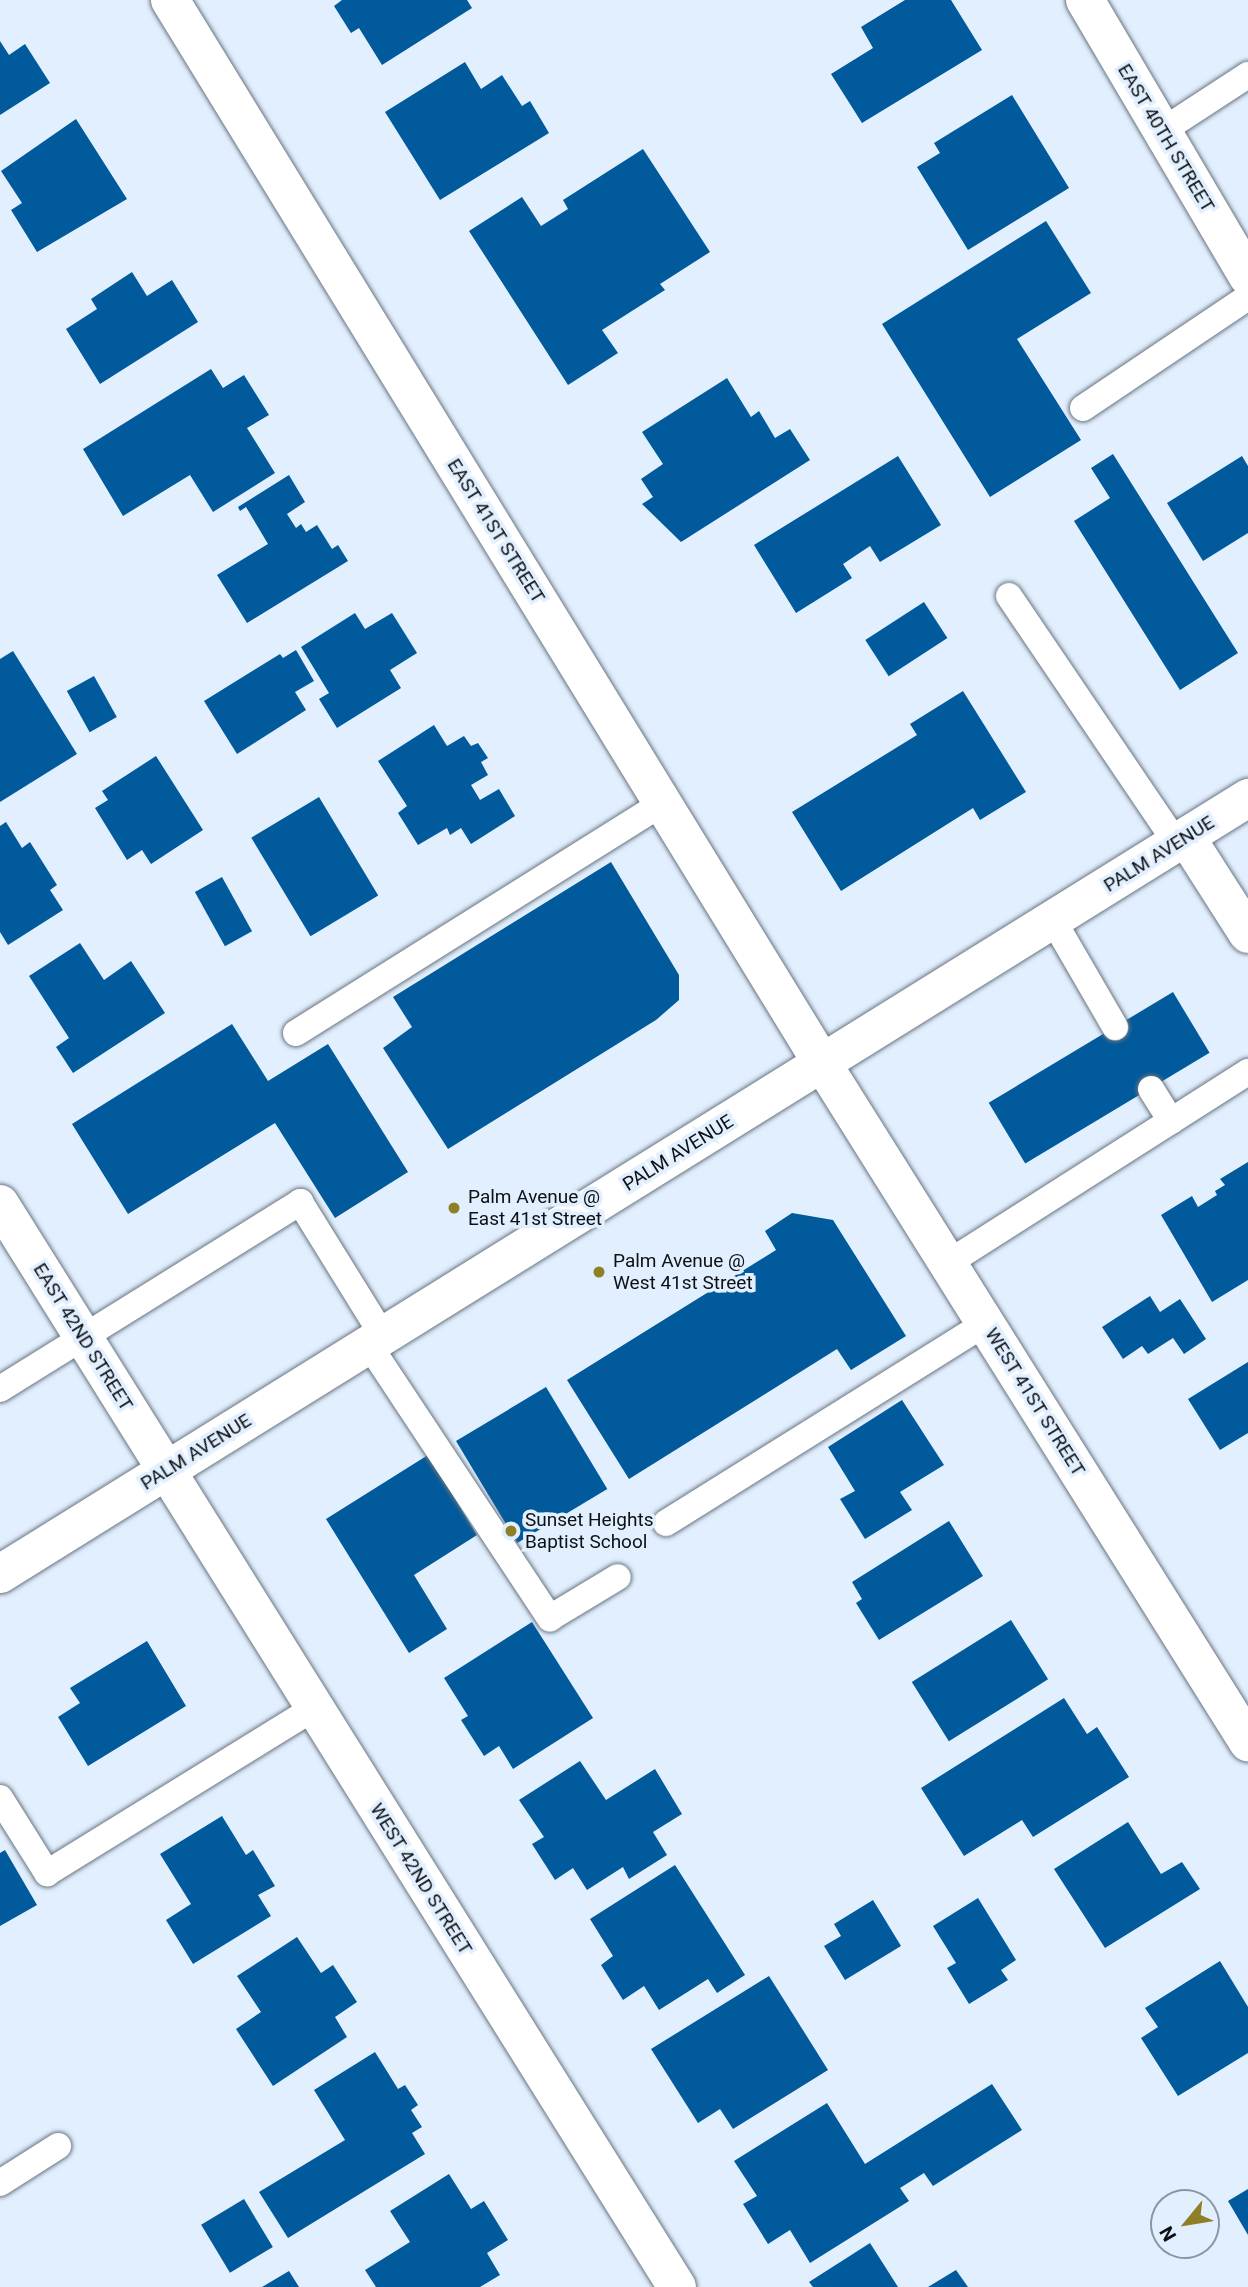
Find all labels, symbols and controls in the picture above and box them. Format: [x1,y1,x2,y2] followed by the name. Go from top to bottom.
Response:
[1113,60,1219,216] street label: EAST 40TH STREET
[442,454,550,608] street label: EAST 41ST STREET
[1100,811,1218,897] street label: PALM AVENUE
[619,1110,737,1196] street label: PALM AVENUE
[468,1186,602,1230] place label: Palm Avenue @ East 41st Street
[446,1200,462,1216] marker: Palm Avenue @ East 41st Street
[613,1250,753,1294] place label: Palm Avenue @ West 41st Street
[28,1259,138,1415] street label: EAST 42ND STREET
[591,1264,607,1280] marker: Palm Avenue @ West 41st Street
[980,1323,1090,1481] street label: WEST 41ST STREET
[137,1409,255,1495] street label: PALM AVENUE
[525,1509,653,1553] place label: Sunset Heights Baptist School
[503,1523,519,1539] marker: Sunset Heights Baptist School
[365,1799,477,1959] street label: WEST 42ND STREET
[1150,2189,1220,2259] north arrow
[1155,2222,1181,2245] text: N

